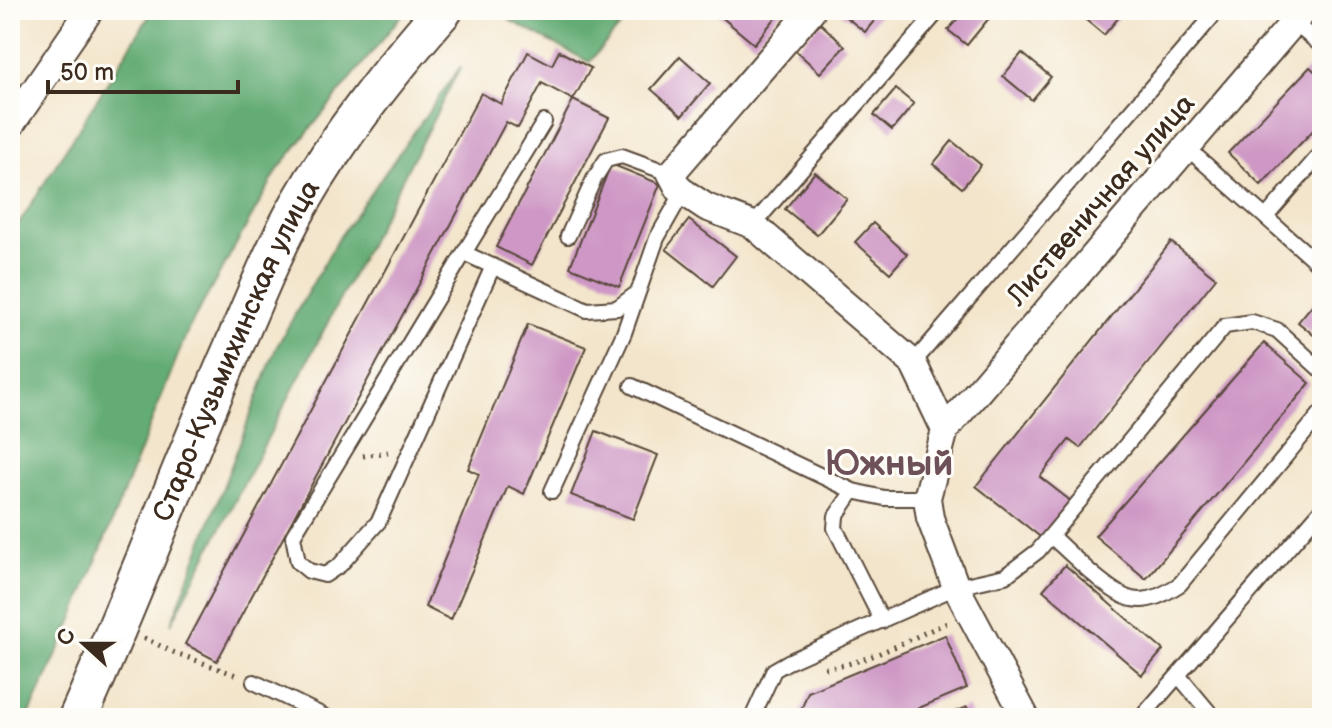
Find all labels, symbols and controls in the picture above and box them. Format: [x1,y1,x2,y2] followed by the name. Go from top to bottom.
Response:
[48,44,238,94] scale bar
[60,58,114,87] text: 50 m
[1000,87,1202,313] street label: Лиственичная улица
[146,173,327,526] street label: Старо-Кузьмихинская улица
[825,443,953,486] district label: Южный
[44,604,124,684] north arrow
[51,625,82,649] text: С

